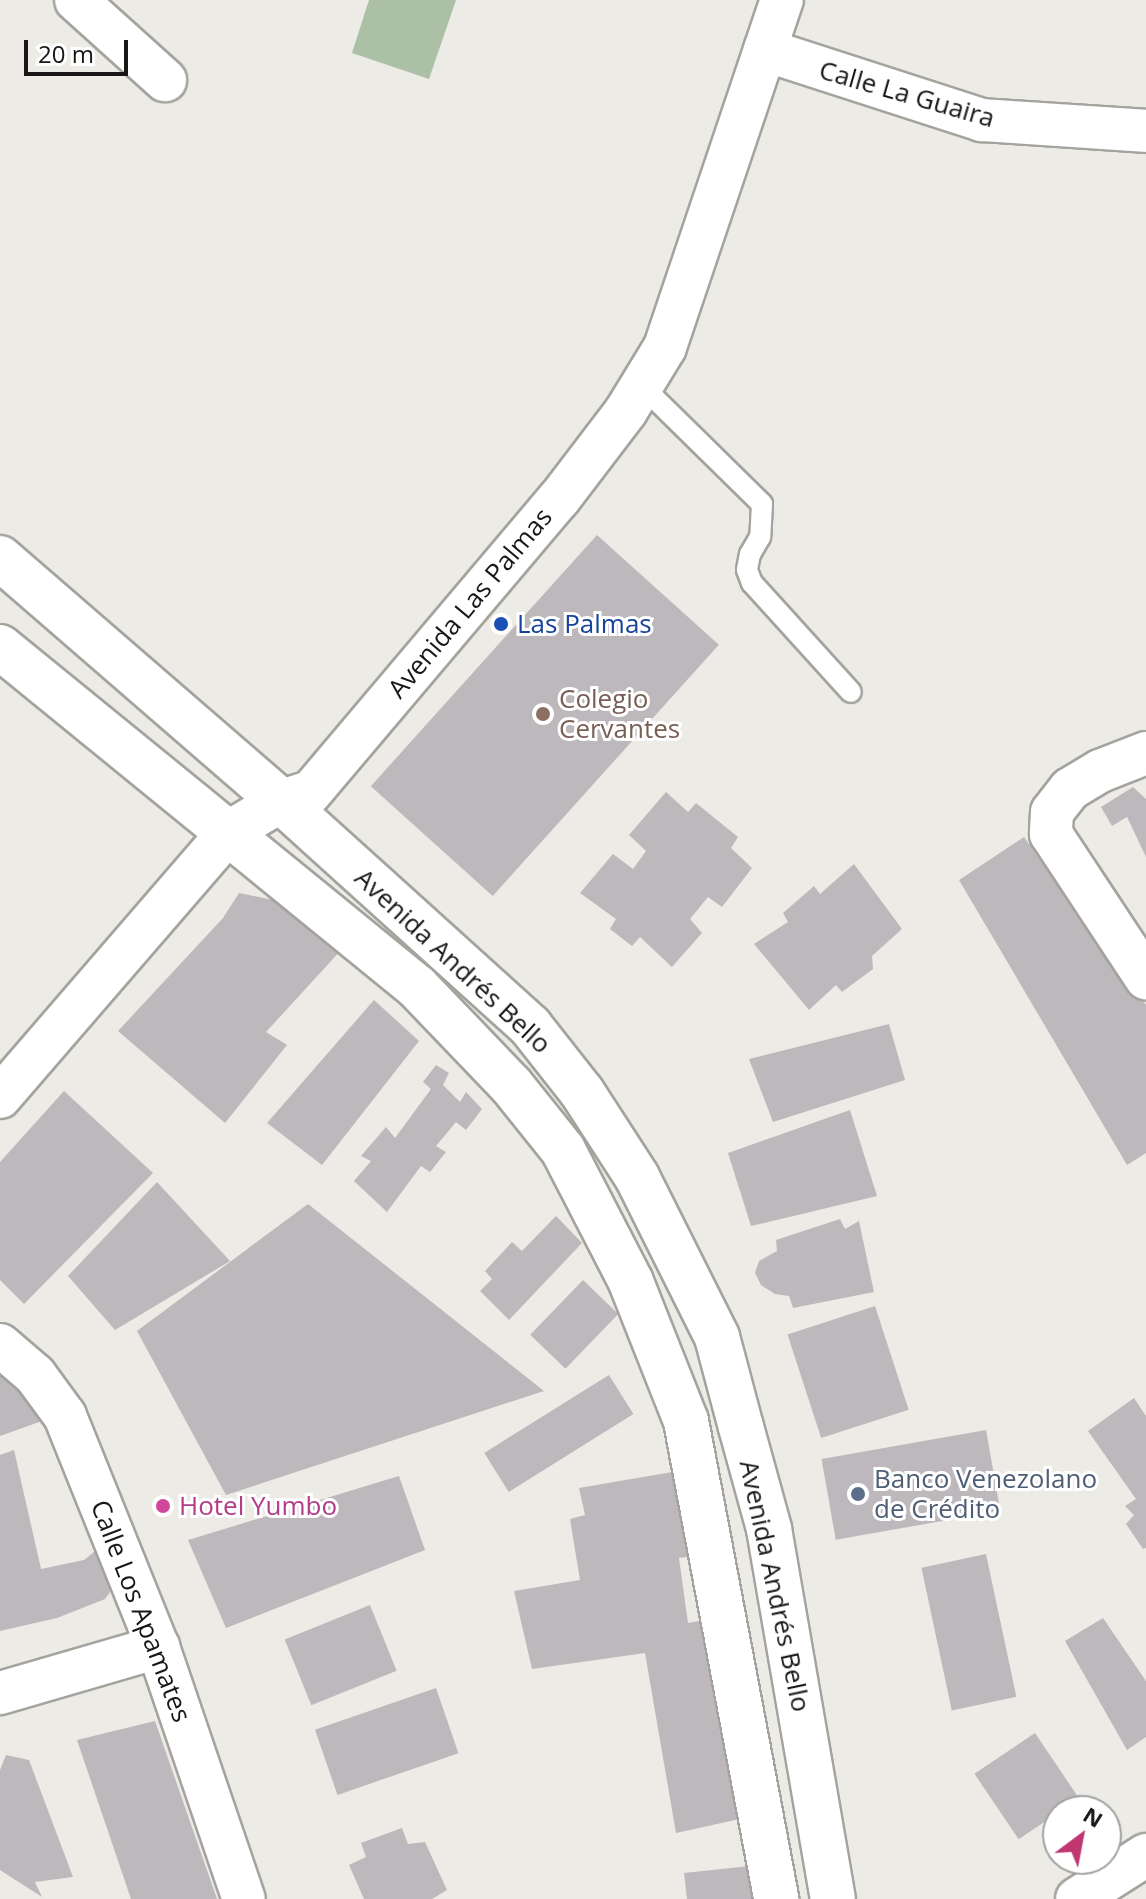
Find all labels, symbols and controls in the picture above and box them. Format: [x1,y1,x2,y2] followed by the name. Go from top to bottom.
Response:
[28,24,132,74] scale bar
[38,37,94,70] text: 20 m
[816,54,998,134] street label: Calle La Guaira
[381,502,559,704] street label: Avenida Las Palmas
[517,608,652,640] place label: Las Palmas
[492,615,510,633] marker: Las Palmas
[559,683,680,744] place label: Colegio Cervantes
[534,705,552,723] marker: Colegio Cervantes
[349,862,557,1060] street label: Avenida Andrés Bello
[733,1457,817,1715] street label: Avenida Andrés Bello
[874,1463,1097,1524] place label: Banco Venezolano de Crédito
[849,1485,867,1503] marker: Banco Venezolano de Crédito
[179,1490,337,1522] place label: Hotel Yumbo
[84,1496,198,1726] street label: Calle Los Apamates
[154,1497,172,1515] marker: Hotel Yumbo
[1042,1795,1122,1875] north arrow
[1078,1799,1109,1834] text: N

